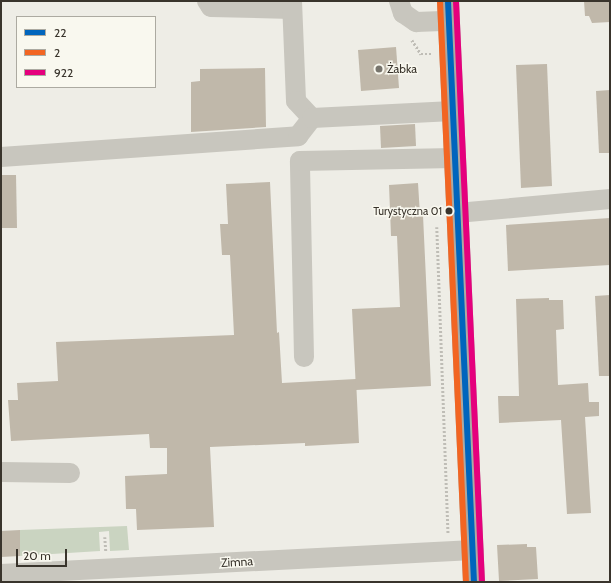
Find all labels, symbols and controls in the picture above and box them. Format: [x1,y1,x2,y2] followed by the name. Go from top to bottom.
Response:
[16,16,156,88] legend
[54,25,67,40] text: 22
[54,45,60,60] text: 2
[387,62,417,76] place label: Żabka
[374,64,384,74] marker: Żabka
[54,65,73,80] text: 922
[373,204,442,218] place label: Turystyczna 01
[444,206,454,216] marker: Turystyczna 01
[18,541,69,567] scale bar
[23,548,51,563] text: 20 m
[221,554,253,570] street label: Zimna

